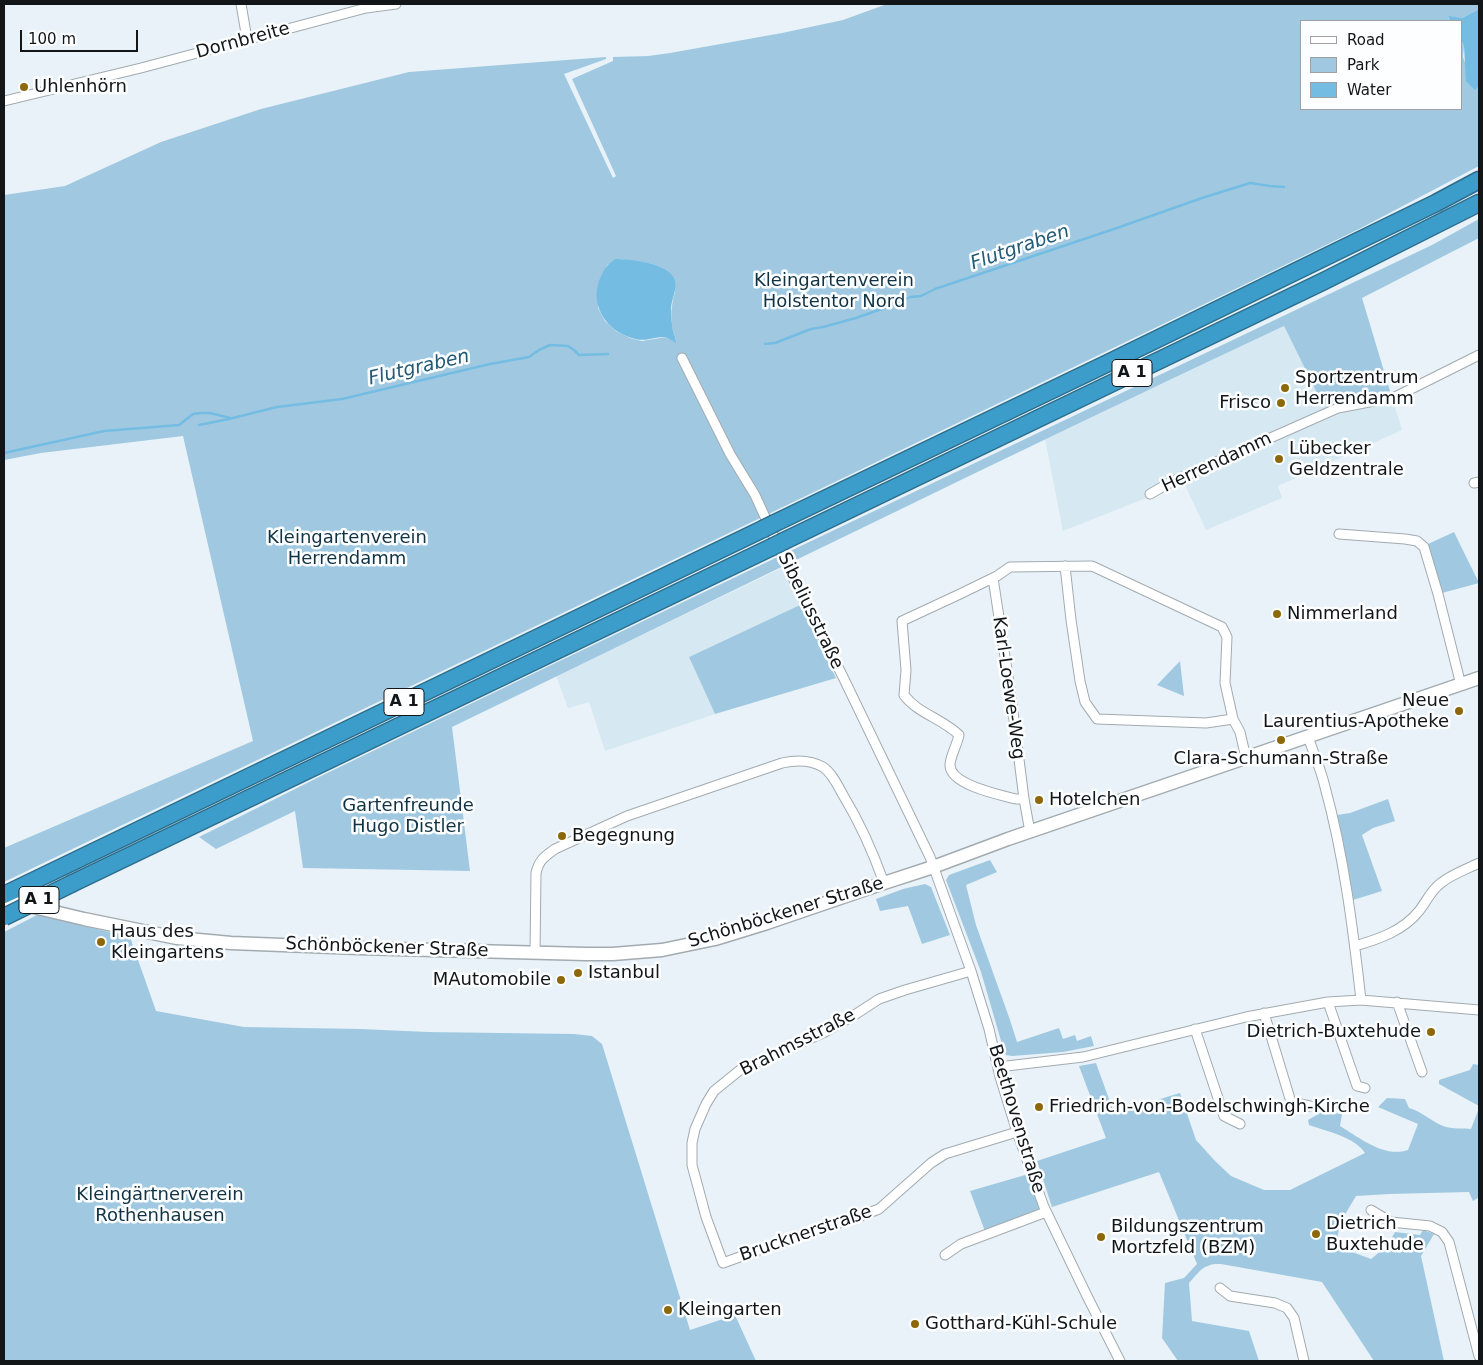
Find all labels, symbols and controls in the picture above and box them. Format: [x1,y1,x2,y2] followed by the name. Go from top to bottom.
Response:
[194,18,292,64] street label: Dornbreite
[22,20,140,52] scale bar
[1300,20,1463,110] legend
[28,30,76,48] text: 100 m
[1347,31,1385,49] text: Road
[1347,56,1379,74] text: Park
[34,76,127,98] place label: Uhlenhörn
[18,81,30,93] marker: Uhlenhörn
[1347,81,1391,99] text: Water
[968,220,1072,276] water label: Flutgraben
[754,270,914,312] park label: Kleingartenverein Holstentor Nord
[366,345,472,391] water label: Flutgraben
[1112,359,1152,386] road number: A 1
[1295,367,1419,409] place label: Sportzentrum Herrendamm
[1279,382,1291,394] marker: Sportzentrum Herrendamm
[1219,392,1271,414] place label: Frisco
[1275,397,1287,409] marker: Frisco
[1159,428,1275,498] street label: Herrendamm
[1289,438,1404,480] place label: Lübecker Geldzentrale
[1273,453,1285,465] marker: Lübecker Geldzentrale
[267,527,427,570] park label: Kleingartenverein Herrendamm
[772,549,848,673] street label: Sibeliusstraße
[1287,603,1398,625] place label: Nimmerland
[1271,608,1283,620] marker: Nimmerland
[987,615,1029,761] street label: Karl-Loewe-Weg
[384,689,424,716] road number: A 1
[1263,690,1449,732] place label: Neue Laurentius-Apotheke
[1453,705,1465,717] marker: Neue Laurentius-Apotheke
[1275,734,1287,746] marker: Clara-Schumann-Straße
[1174,748,1388,770] place label: Clara-Schumann-Straße
[1049,789,1140,811] place label: Hotelchen
[1033,794,1045,806] marker: Hotelchen
[342,795,474,838] park label: Gartenfreunde Hugo Distler
[572,825,675,847] place label: Begegnung
[556,830,568,842] marker: Begegnung
[686,873,886,953] street label: Schönböckener Straße
[19,886,59,914] road number: A 1
[111,921,224,964] place label: Haus des Kleingartens
[285,934,489,962] street label: Schönböckener Straße
[95,936,107,948] marker: Haus des Kleingartens
[588,962,660,984] place label: Istanbul
[572,967,584,979] marker: Istanbul
[433,969,551,991] place label: MAutomobile
[555,974,567,986] marker: MAutomobile
[737,1005,859,1081] street label: Brahmsstraße
[1247,1021,1421,1043] place label: Dietrich-Buxtehude
[1425,1026,1437,1038] marker: Dietrich-Buxtehude
[983,1042,1049,1196] street label: Beethovenstraße
[1049,1096,1370,1118] place label: Friedrich-von-Bodelschwingh-Kirche
[1033,1101,1045,1113] marker: Friedrich-von-Bodelschwingh-Kirche
[76,1184,244,1226] park label: Kleingärtnerverein Rothenhausen
[737,1201,875,1267] street label: Brucknerstraße
[1326,1213,1424,1256] place label: Dietrich Buxtehude
[1111,1216,1264,1258] place label: Bildungszentrum Mortzfeld (BZM)
[1310,1228,1322,1240] marker: Dietrich Buxtehude
[1095,1231,1107,1243] marker: Bildungszentrum Mortzfeld (BZM)
[678,1299,782,1321] place label: Kleingarten
[662,1304,674,1316] marker: Kleingarten
[925,1313,1117,1335] place label: Gotthard-Kühl-Schule
[909,1318,921,1330] marker: Gotthard-Kühl-Schule

